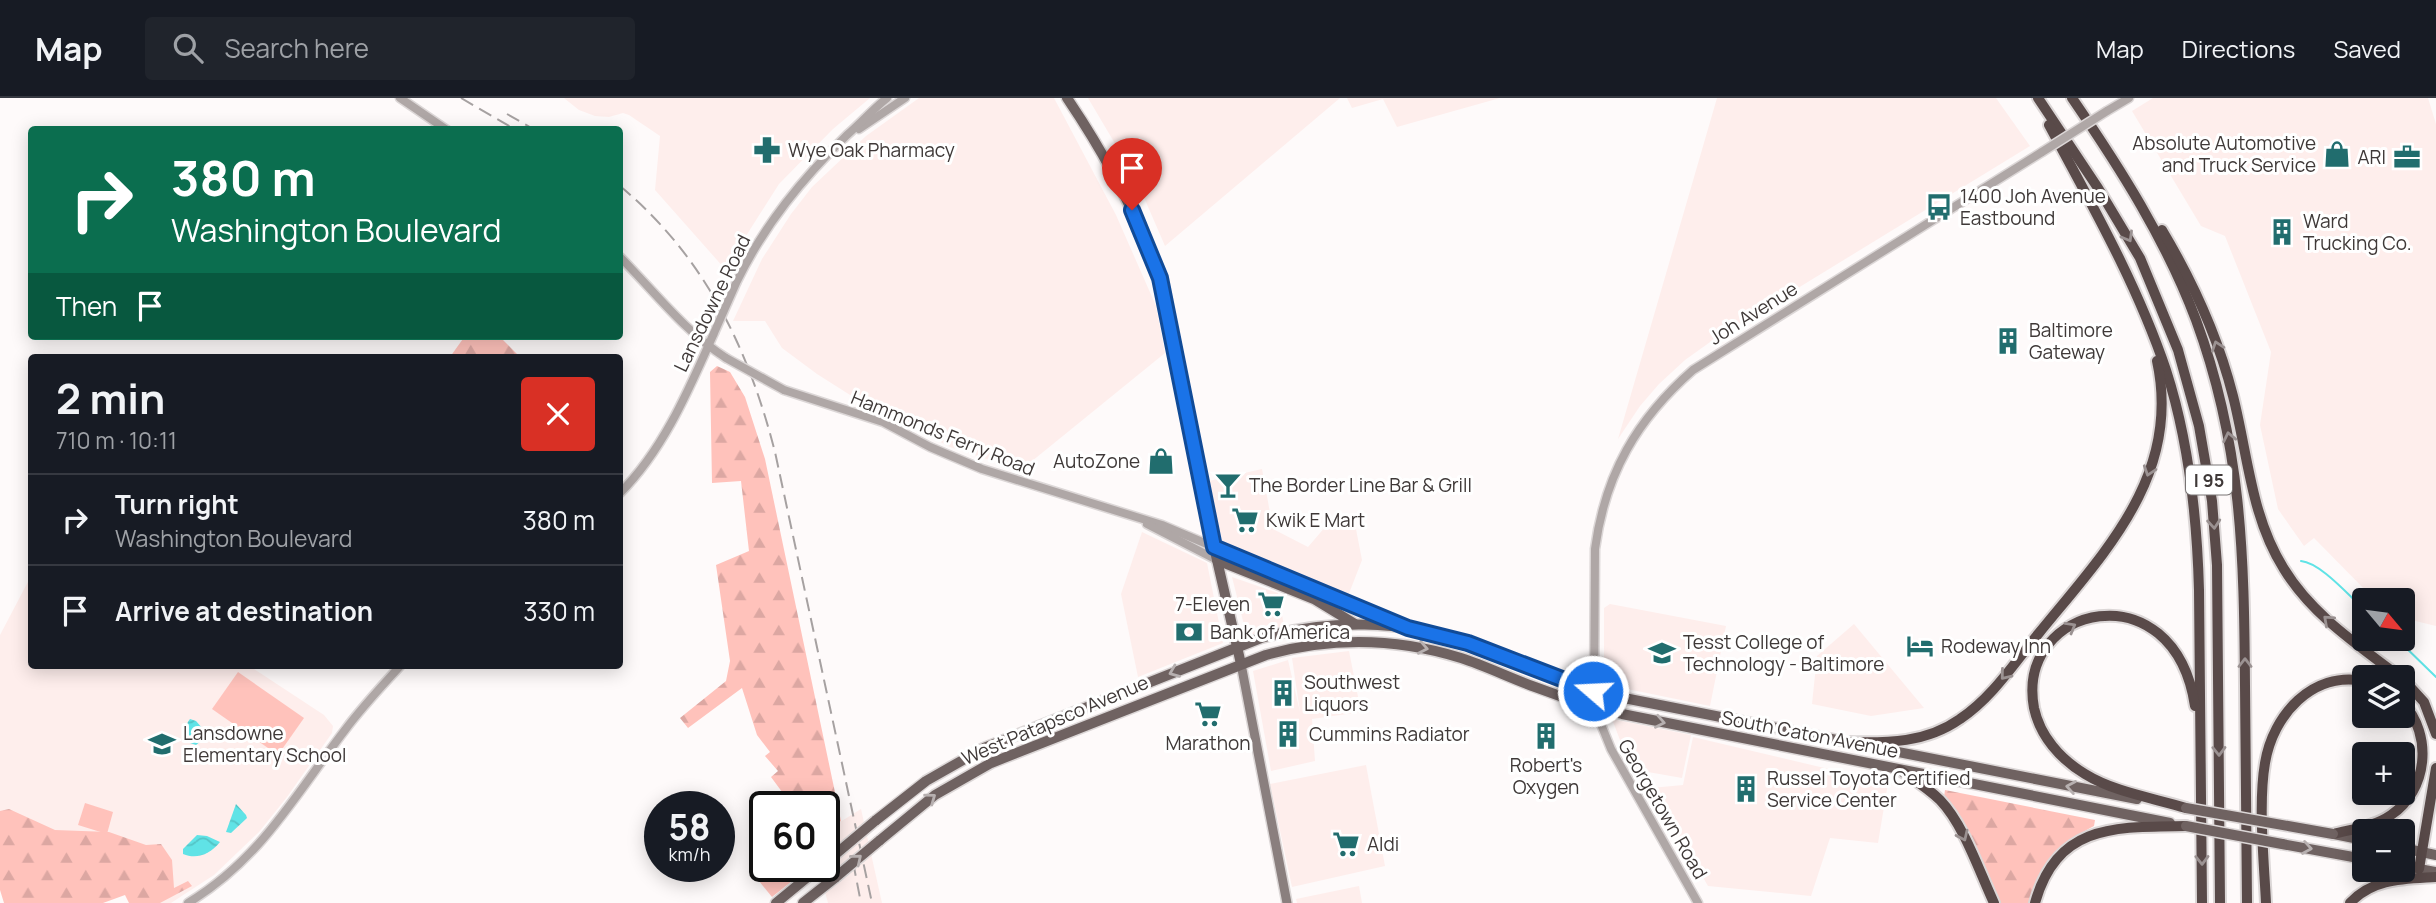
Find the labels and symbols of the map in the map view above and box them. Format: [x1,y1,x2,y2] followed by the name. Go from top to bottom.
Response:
[2132,130,2316,178] place label: Absolute Automotive and Truck Service
[752,135,782,165] pharmacy icon: Wye Oak Pharmacy
[788,137,955,163] place label: Wye Oak Pharmacy
[1102,138,1162,210] pin
[2322,139,2352,169] shop icon: Absolute Automotive and Truck Service
[2392,142,2422,172] office icon: ARI
[2358,144,2386,170] place label: ARI
[1960,183,2106,231] place label: 1400 Joh Avenue Eastbound
[1924,192,1954,222] bus stop icon: 1400 Joh Avenue Eastbound
[2303,208,2412,256] place label: Ward Trucking Co.
[2267,217,2297,247] building icon: Ward Trucking Co.
[668,230,756,376] street label: Lansdowne Road
[2120,230,2133,243] one-way arrow
[1704,275,1802,351] street label: Joh Avenue
[2029,317,2113,365] place label: Baltimore Gateway
[1993,326,2023,356] building icon: Baltimore Gateway
[2211,340,2225,353] one-way arrow
[847,384,1039,482] street label: Hammonds Ferry Road
[2222,431,2237,443] one-way arrow
[1146,446,1176,476] shop icon: AutoZone
[1053,448,1140,474] place label: AutoZone
[2143,464,2157,476] one-way arrow
[2186,466,2232,494] road number: I 95
[1213,470,1243,500] bar icon: The Border Line Bar & Grill
[1249,472,1472,498] place label: The Border Line Bar & Grill
[1230,505,1260,535] supermarket icon: Kwik E Mart
[1266,507,1365,533] place label: Kwik E Mart
[2206,518,2221,529] one-way arrow
[2352,588,2415,651] north arrow
[1256,589,1286,619] supermarket icon: 7-Eleven
[1175,591,1250,617] place label: 7-Eleven
[2323,615,2336,628] one-way arrow
[1174,617,1204,647] bank icon: Bank of America
[1210,619,1350,645] place label: Bank of America
[2064,622,2077,635] one-way arrow
[1683,629,1884,677] place label: Tesst College of Technology - Baltimore
[1905,631,1935,661] hotel icon: Rodeway Inn
[1941,633,2051,659] place label: Rodeway Inn
[1647,638,1677,668] school or university icon: Tesst College of Technology - Baltimore
[1417,640,1429,655] one-way arrow
[1556,654,1630,728] position arrow
[2237,658,2253,668] one-way arrow
[1168,664,1180,678] one-way arrow
[2000,668,2013,680] one-way arrow
[958,669,1152,771] street label: West Patapsco Avenue
[1304,669,1400,717] place label: Southwest Liquors
[1268,678,1298,708] building icon: Southwest Liquors
[1193,699,1223,729] supermarket icon: Marathon
[1719,704,1901,764] street label: South Caton Avenue
[1654,713,1666,728] one-way arrow
[1273,719,1303,749] building icon: Cummins Radiator
[183,720,346,768] place label: Lansdowne Elementary School
[1309,721,1470,747] place label: Cummins Radiator
[1531,721,1561,751] building icon: Robert's Oxygen
[147,729,177,759] school or university icon: Lansdowne Elementary School
[1166,730,1250,756] place label: Marathon
[1612,734,1714,884] street label: Georgetown Road
[2211,746,2227,757] one-way arrow
[1510,752,1582,800] place label: Robert's Oxygen
[1767,765,1971,813] place label: Russel Toyota Certified Service Center
[1731,774,1761,804] building icon: Russel Toyota Certified Service Center
[2065,780,2077,795] one-way arrow
[749,791,840,882] speed limit sign: 60
[923,794,936,806] one-way arrow
[1331,829,1361,859] supermarket icon: Aldi
[1955,829,1969,841] one-way arrow
[1367,831,1399,857] place label: Aldi
[2301,840,2313,855] one-way arrow
[849,855,862,867] one-way arrow
[2194,855,2209,866] one-way arrow

